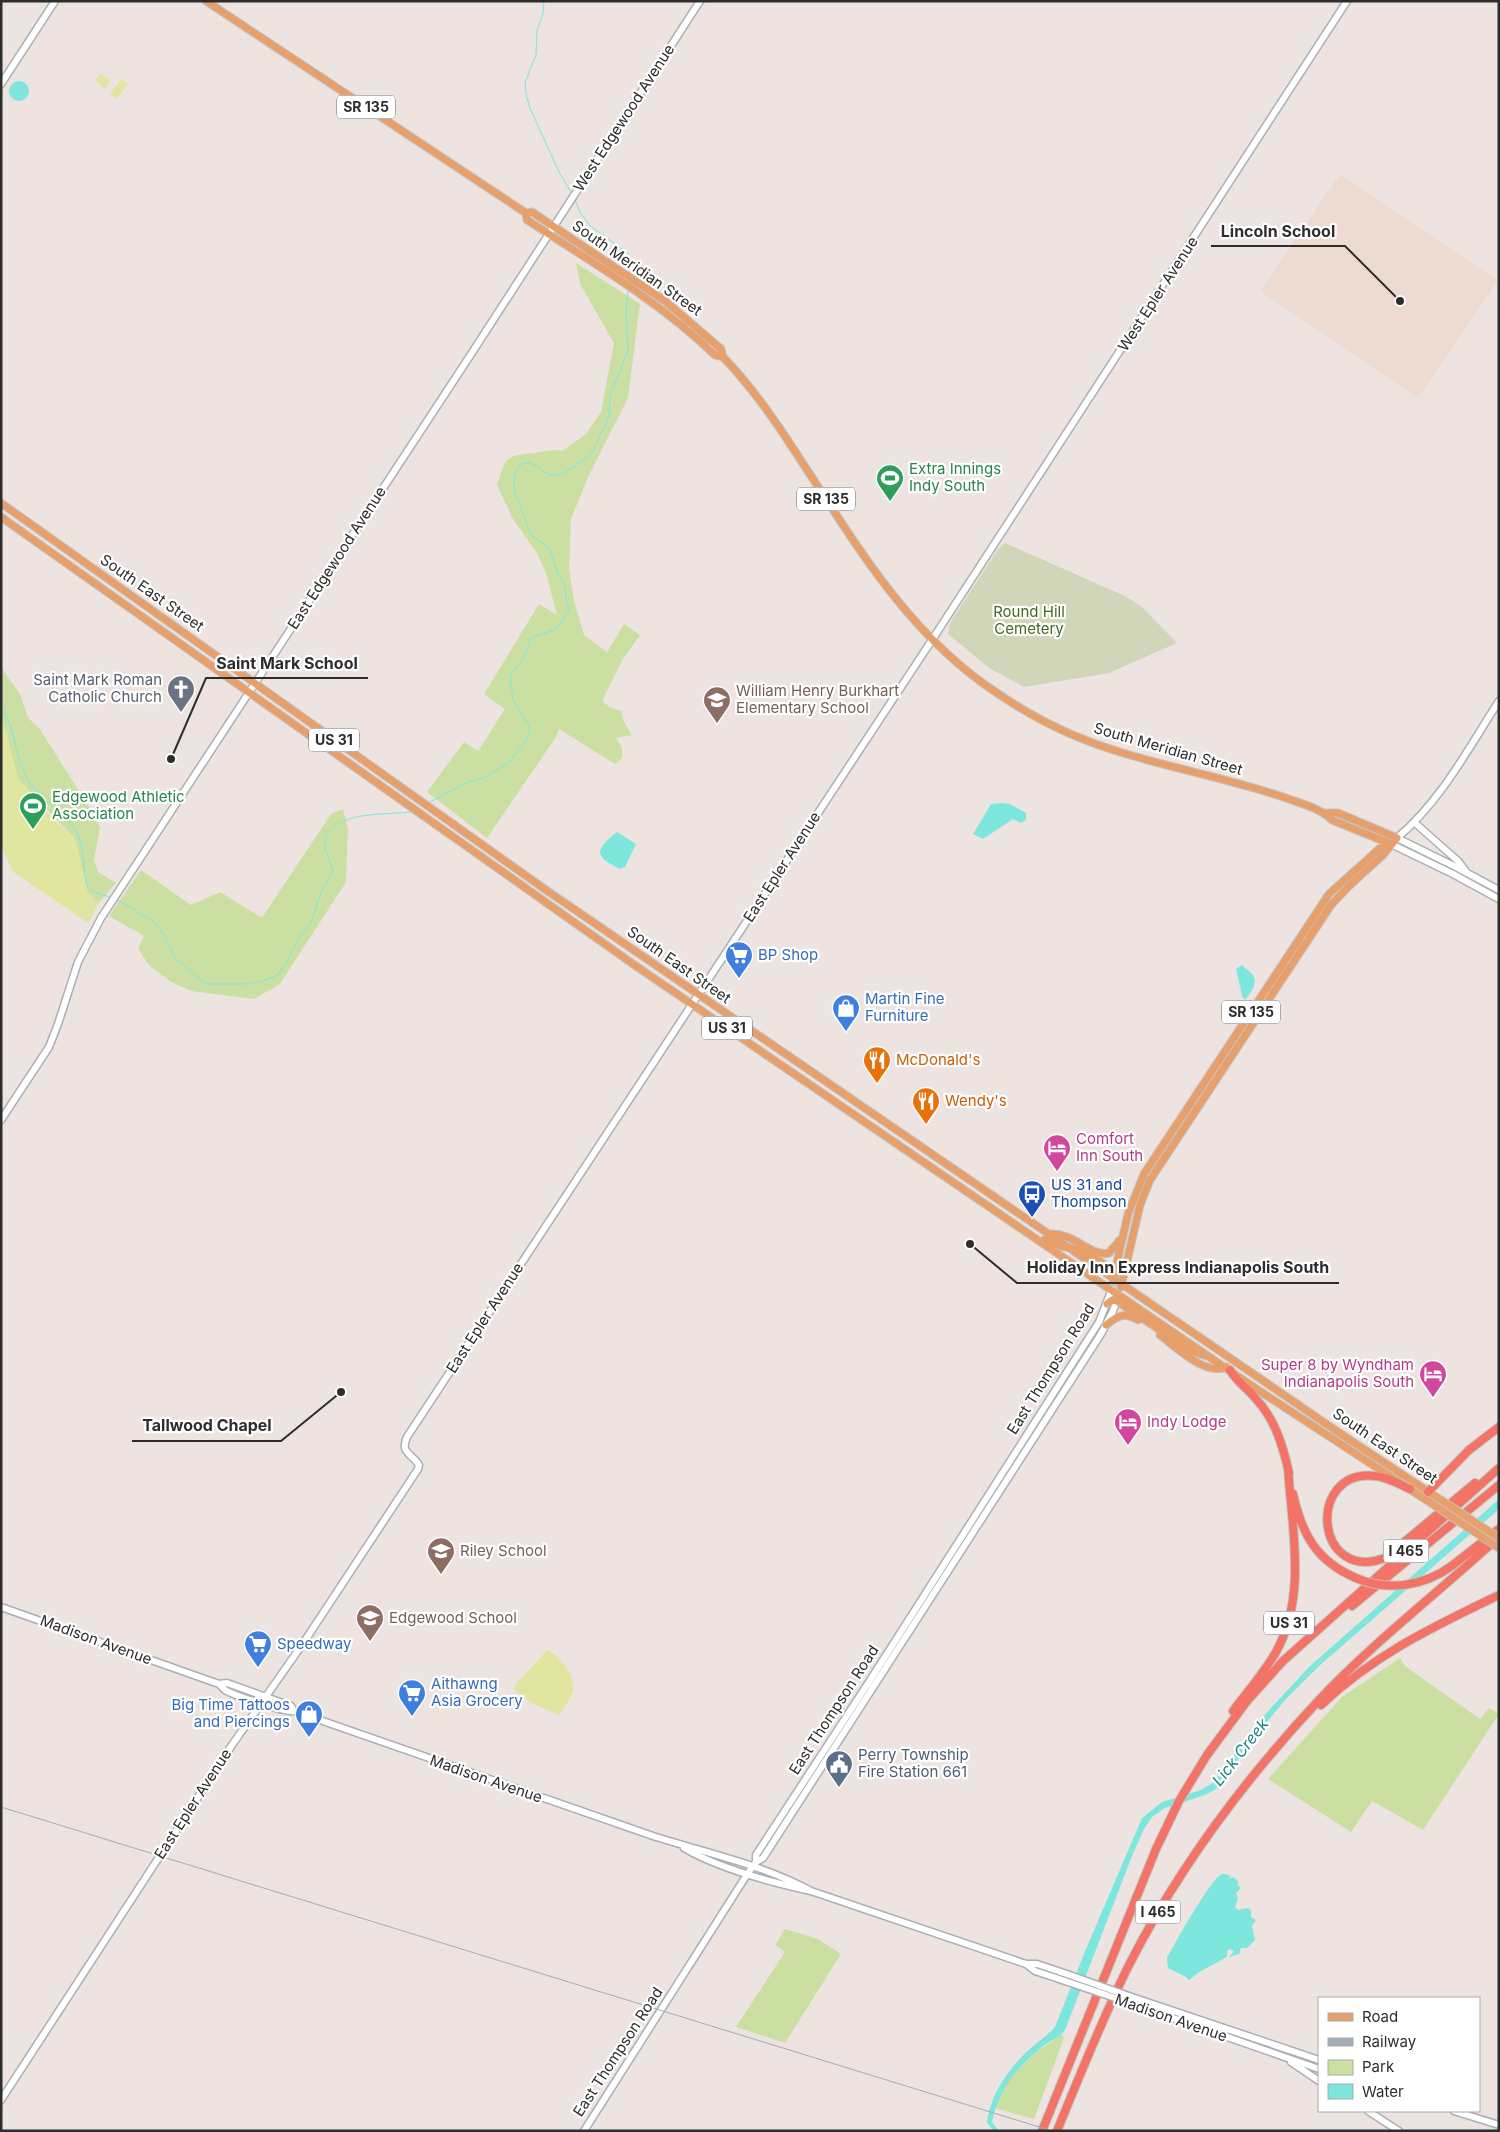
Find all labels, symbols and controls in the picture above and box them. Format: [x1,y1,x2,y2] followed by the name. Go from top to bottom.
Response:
[569,41,678,195] street label: West Edgewood Avenue
[337,95,395,118] road number: SR 135
[1211,215,1345,246] callout: Lincoln School
[569,216,706,320] street label: South Meridian Street
[1221,221,1335,241] text: Lincoln School
[1113,233,1202,355] street label: West Epler Avenue
[909,459,1001,495] place label: Extra Innings Indy South
[875,463,905,502] sports icon: Extra Innings Indy South
[283,483,390,633] street label: East Edgewood Avenue
[797,488,855,510] road number: SR 135
[97,550,208,635] street label: South East Street
[993,602,1065,638] park label: Round Hill Cemetery
[206,647,368,678] callout: Saint Mark School
[216,653,358,673] text: Saint Mark School
[33,670,162,706] place label: Saint Mark Roman Catholic Church
[166,674,196,713] church icon: Saint Mark Roman Catholic Church
[736,681,899,717] place label: William Henry Burkhart Elementary School
[702,685,732,724] school or university icon: William Henry Burkhart Elementary School
[1092,718,1245,779] street label: South Meridian Street
[309,728,359,752] road number: US 31
[52,787,185,823] place label: Edgewood Athletic Association
[18,791,48,830] sports icon: Edgewood Athletic Association
[739,808,824,925] street label: East Epler Avenue
[624,922,735,1007] street label: South East Street
[724,940,754,979] supermarket icon: BP Shop
[758,945,818,964] place label: BP Shop
[865,989,945,1025] place label: Martin Fine Furniture
[831,993,861,1032] shop icon: Martin Fine Furniture
[1222,1000,1280,1024] road number: SR 135
[702,1016,752,1040] road number: US 31
[862,1045,892,1084] restaurant icon: McDonald's
[896,1050,981,1069] place label: McDonald's
[911,1086,941,1125] restaurant icon: Wendy's
[945,1091,1007,1110] place label: Wendy's
[1076,1129,1143,1165] place label: Comfort Inn South
[1042,1133,1072,1172] hotel icon: Comfort Inn South
[1051,1175,1127,1211] place label: US 31 and Thompson
[1017,1179,1047,1218] bus stop icon: US 31 and Thompson
[1017,1252,1339,1283] callout: Holiday Inn Express Indianapolis South
[1027,1257,1329,1277] text: Holiday Inn Express Indianapolis South
[442,1259,527,1376] street label: East Epler Avenue
[1003,1300,1099,1438] street label: East Thompson Road
[1261,1355,1414,1391] place label: Super 8 by Wyndham Indianapolis South
[1418,1359,1448,1398] hotel icon: Super 8 by Wyndham Indianapolis South
[1329,1404,1441,1488] street label: South East Street
[1113,1407,1143,1446] hotel icon: Indy Lodge
[132,1410,281,1441] callout: Tallwood Chapel
[1147,1412,1226,1431] place label: Indy Lodge
[142,1415,272,1435] text: Tallwood Chapel
[426,1536,456,1575] school or university icon: Riley School
[1384,1540,1428,1562] road number: I 465
[460,1541,547,1560] place label: Riley School
[355,1603,385,1642] school or university icon: Edgewood School
[389,1608,517,1627] place label: Edgewood School
[38,1611,155,1669] street label: Madison Avenue
[1264,1612,1314,1635] road number: US 31
[243,1629,273,1668] supermarket icon: Speedway
[277,1634,352,1653] place label: Speedway
[785,1641,883,1778] street label: East Thompson Road
[431,1674,523,1710] place label: Aithawng Asia Grocery
[397,1678,427,1717] supermarket icon: Aithawng Asia Grocery
[172,1695,290,1731] place label: Big Time Tattoos and Piercings
[294,1699,324,1738] shop icon: Big Time Tattoos and Piercings
[1207,1714,1273,1790] water label: Lick Creek
[150,1745,235,1862] street label: East Epler Avenue
[858,1745,969,1781] place label: Perry Township Fire Station 661
[824,1749,854,1788] public building icon: Perry Township Fire Station 661
[428,1750,545,1807] street label: Madison Avenue
[1136,1900,1180,1924] road number: I 465
[569,1983,667,2120] street label: East Thompson Road
[1113,1989,1230,2046] street label: Madison Avenue
[1318,1997,1480,2112] legend
[1362,2007,1398,2026] text: Road
[1362,2032,1417,2051] text: Railway
[1362,2057,1395,2076] text: Park
[1362,2082,1404,2101] text: Water

